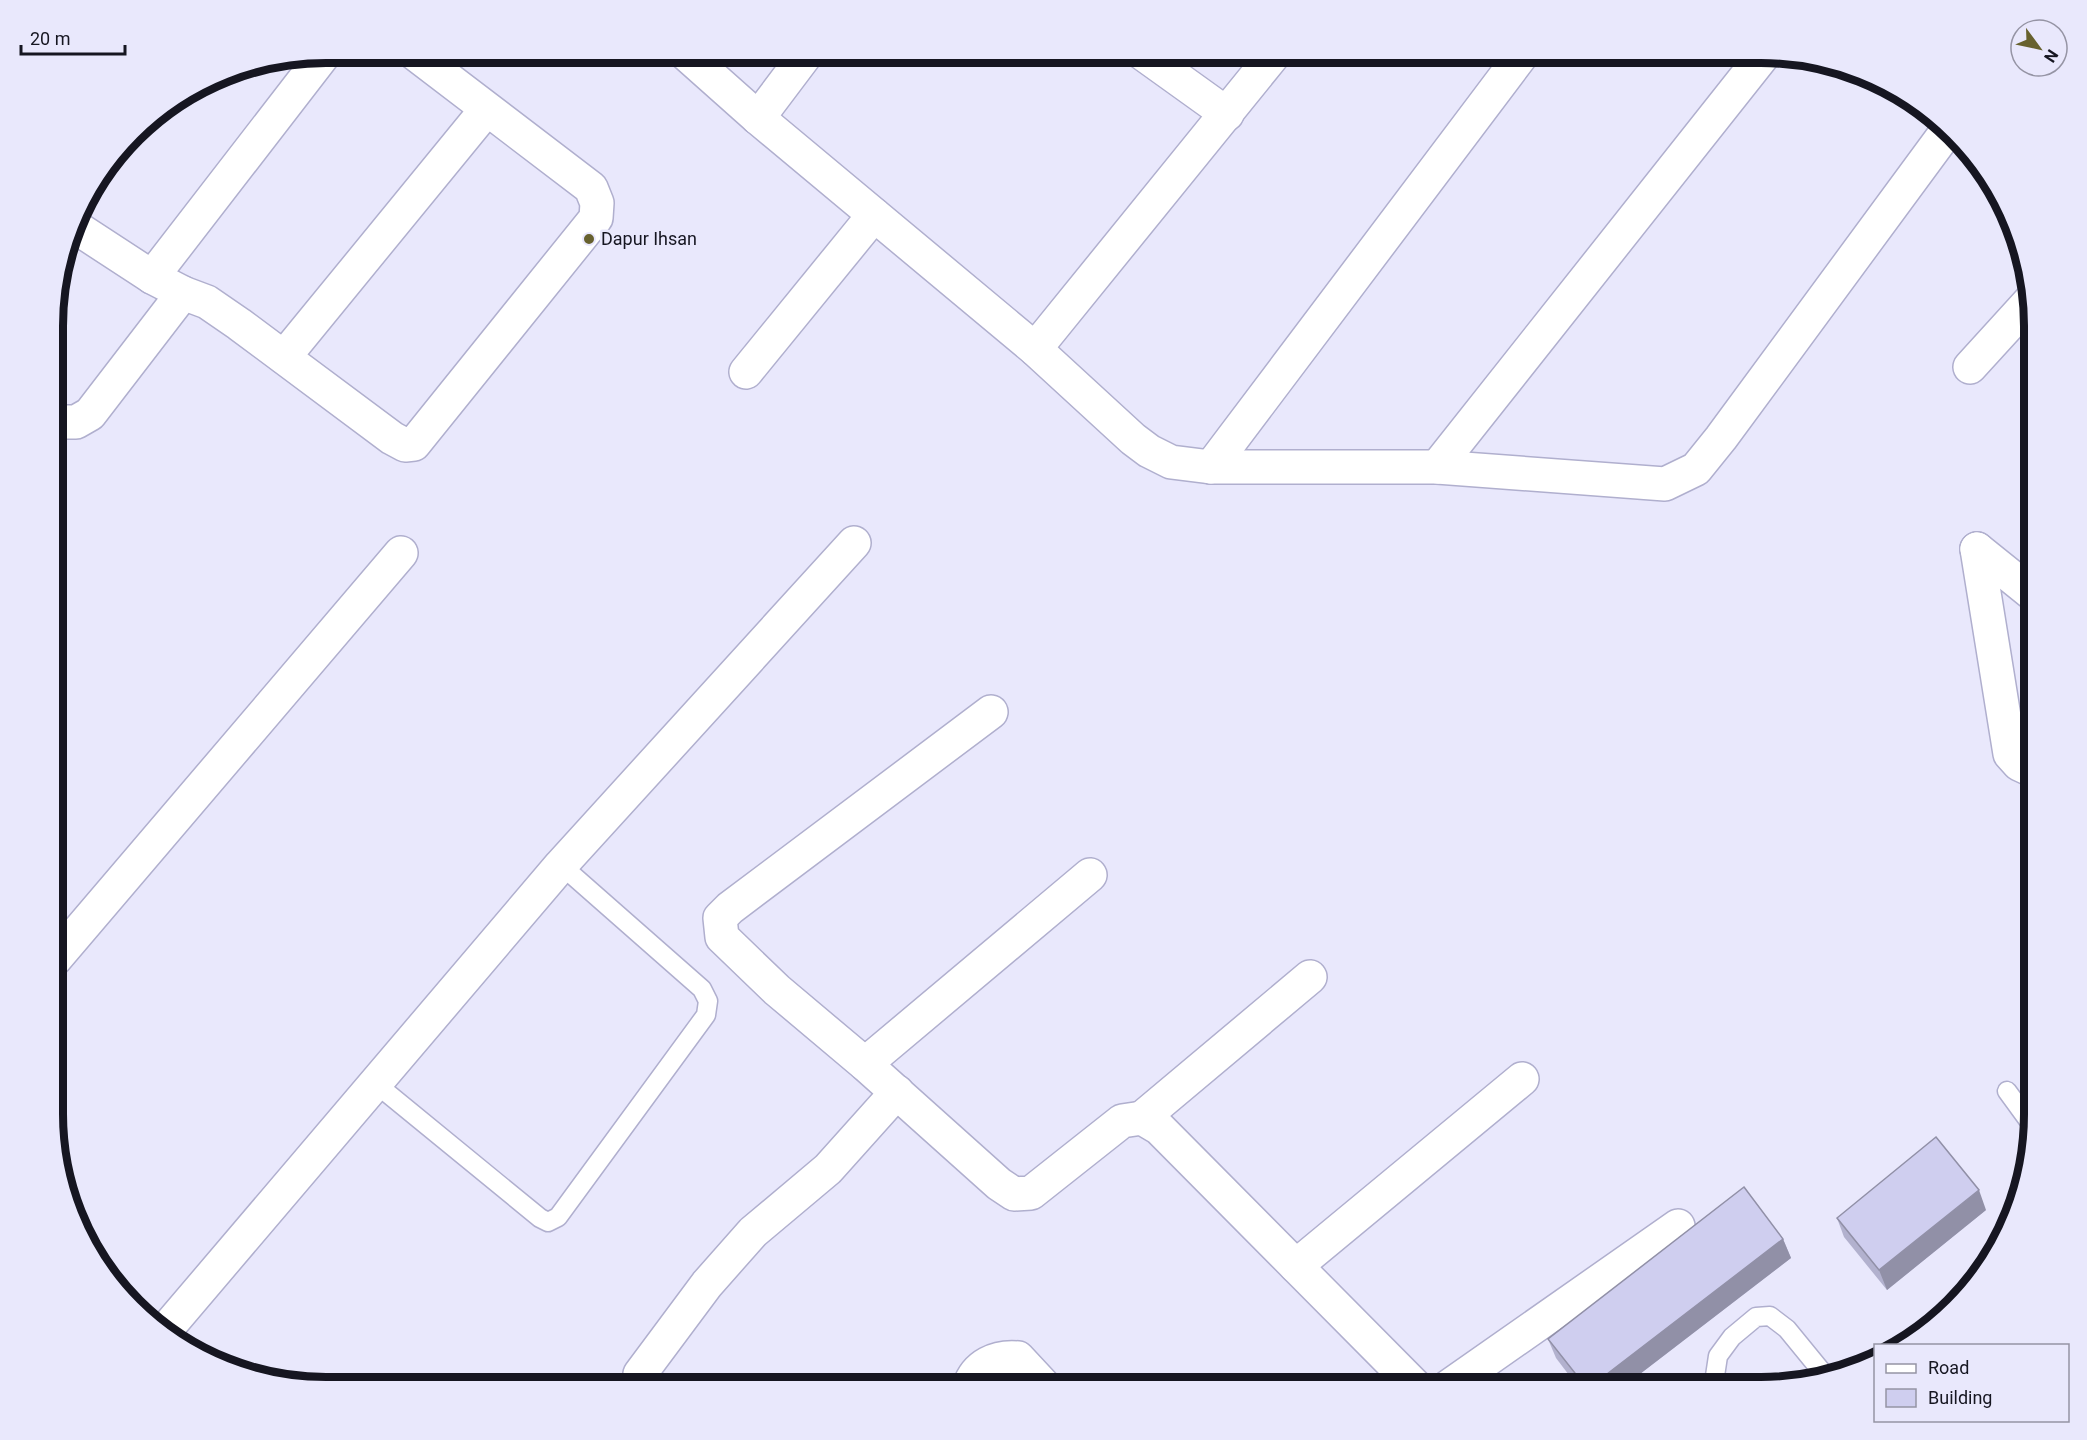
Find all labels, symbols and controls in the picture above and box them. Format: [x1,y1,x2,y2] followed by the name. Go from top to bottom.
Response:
[21,18,124,56] scale bar
[2009,18,2069,78] north arrow
[30,28,70,49] text: 20 m
[2040,46,2062,66] text: N
[601,228,697,249] place label: Dapur Ihsan
[582,232,596,246] marker: Dapur Ihsan
[1874,1344,2069,1422] legend
[1928,1357,1969,1378] text: Road
[1928,1387,1992,1408] text: Building

